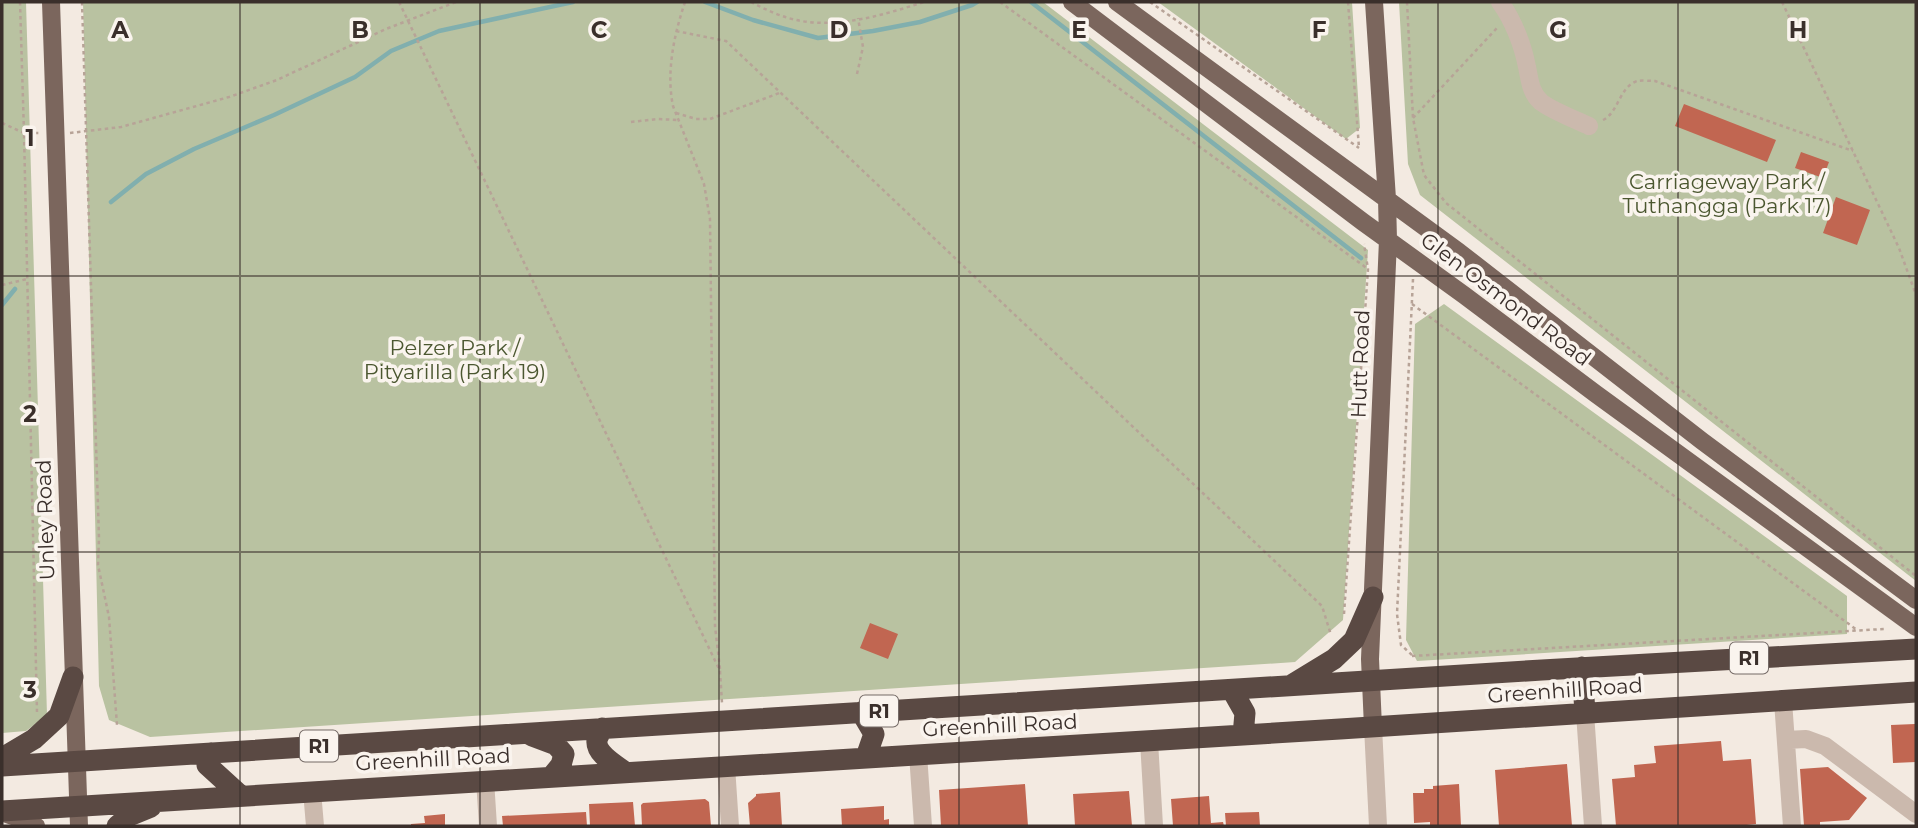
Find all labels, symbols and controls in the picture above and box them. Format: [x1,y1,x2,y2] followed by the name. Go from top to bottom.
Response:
[110,16,129,44] text: A
[351,16,369,44] text: B
[591,16,608,44] text: C
[830,16,849,44] text: D
[1071,16,1087,44] text: E
[1312,16,1327,44] text: F
[1549,16,1567,44] text: G
[1789,16,1807,44] text: H
[25,124,35,152] text: 1
[1622,169,1832,218] park label: Carriageway Park / Tuthangga (Park 17)
[1416,227,1596,371] street label: Glen Osmond Road
[1346,309,1374,419] street label: Hutt Road
[364,335,546,384] park label: Pelzer Park / Pityarilla (Park 19)
[23,400,37,428] text: 2
[30,459,60,581] street label: Unley Road
[1730,642,1768,674] road number: R1
[1487,672,1643,708] street label: Greenhill Road
[22,676,37,704] text: 3
[860,696,898,726] road number: R1
[922,708,1078,742] street label: Greenhill Road
[300,730,338,762] road number: R1
[355,742,511,776] street label: Greenhill Road

